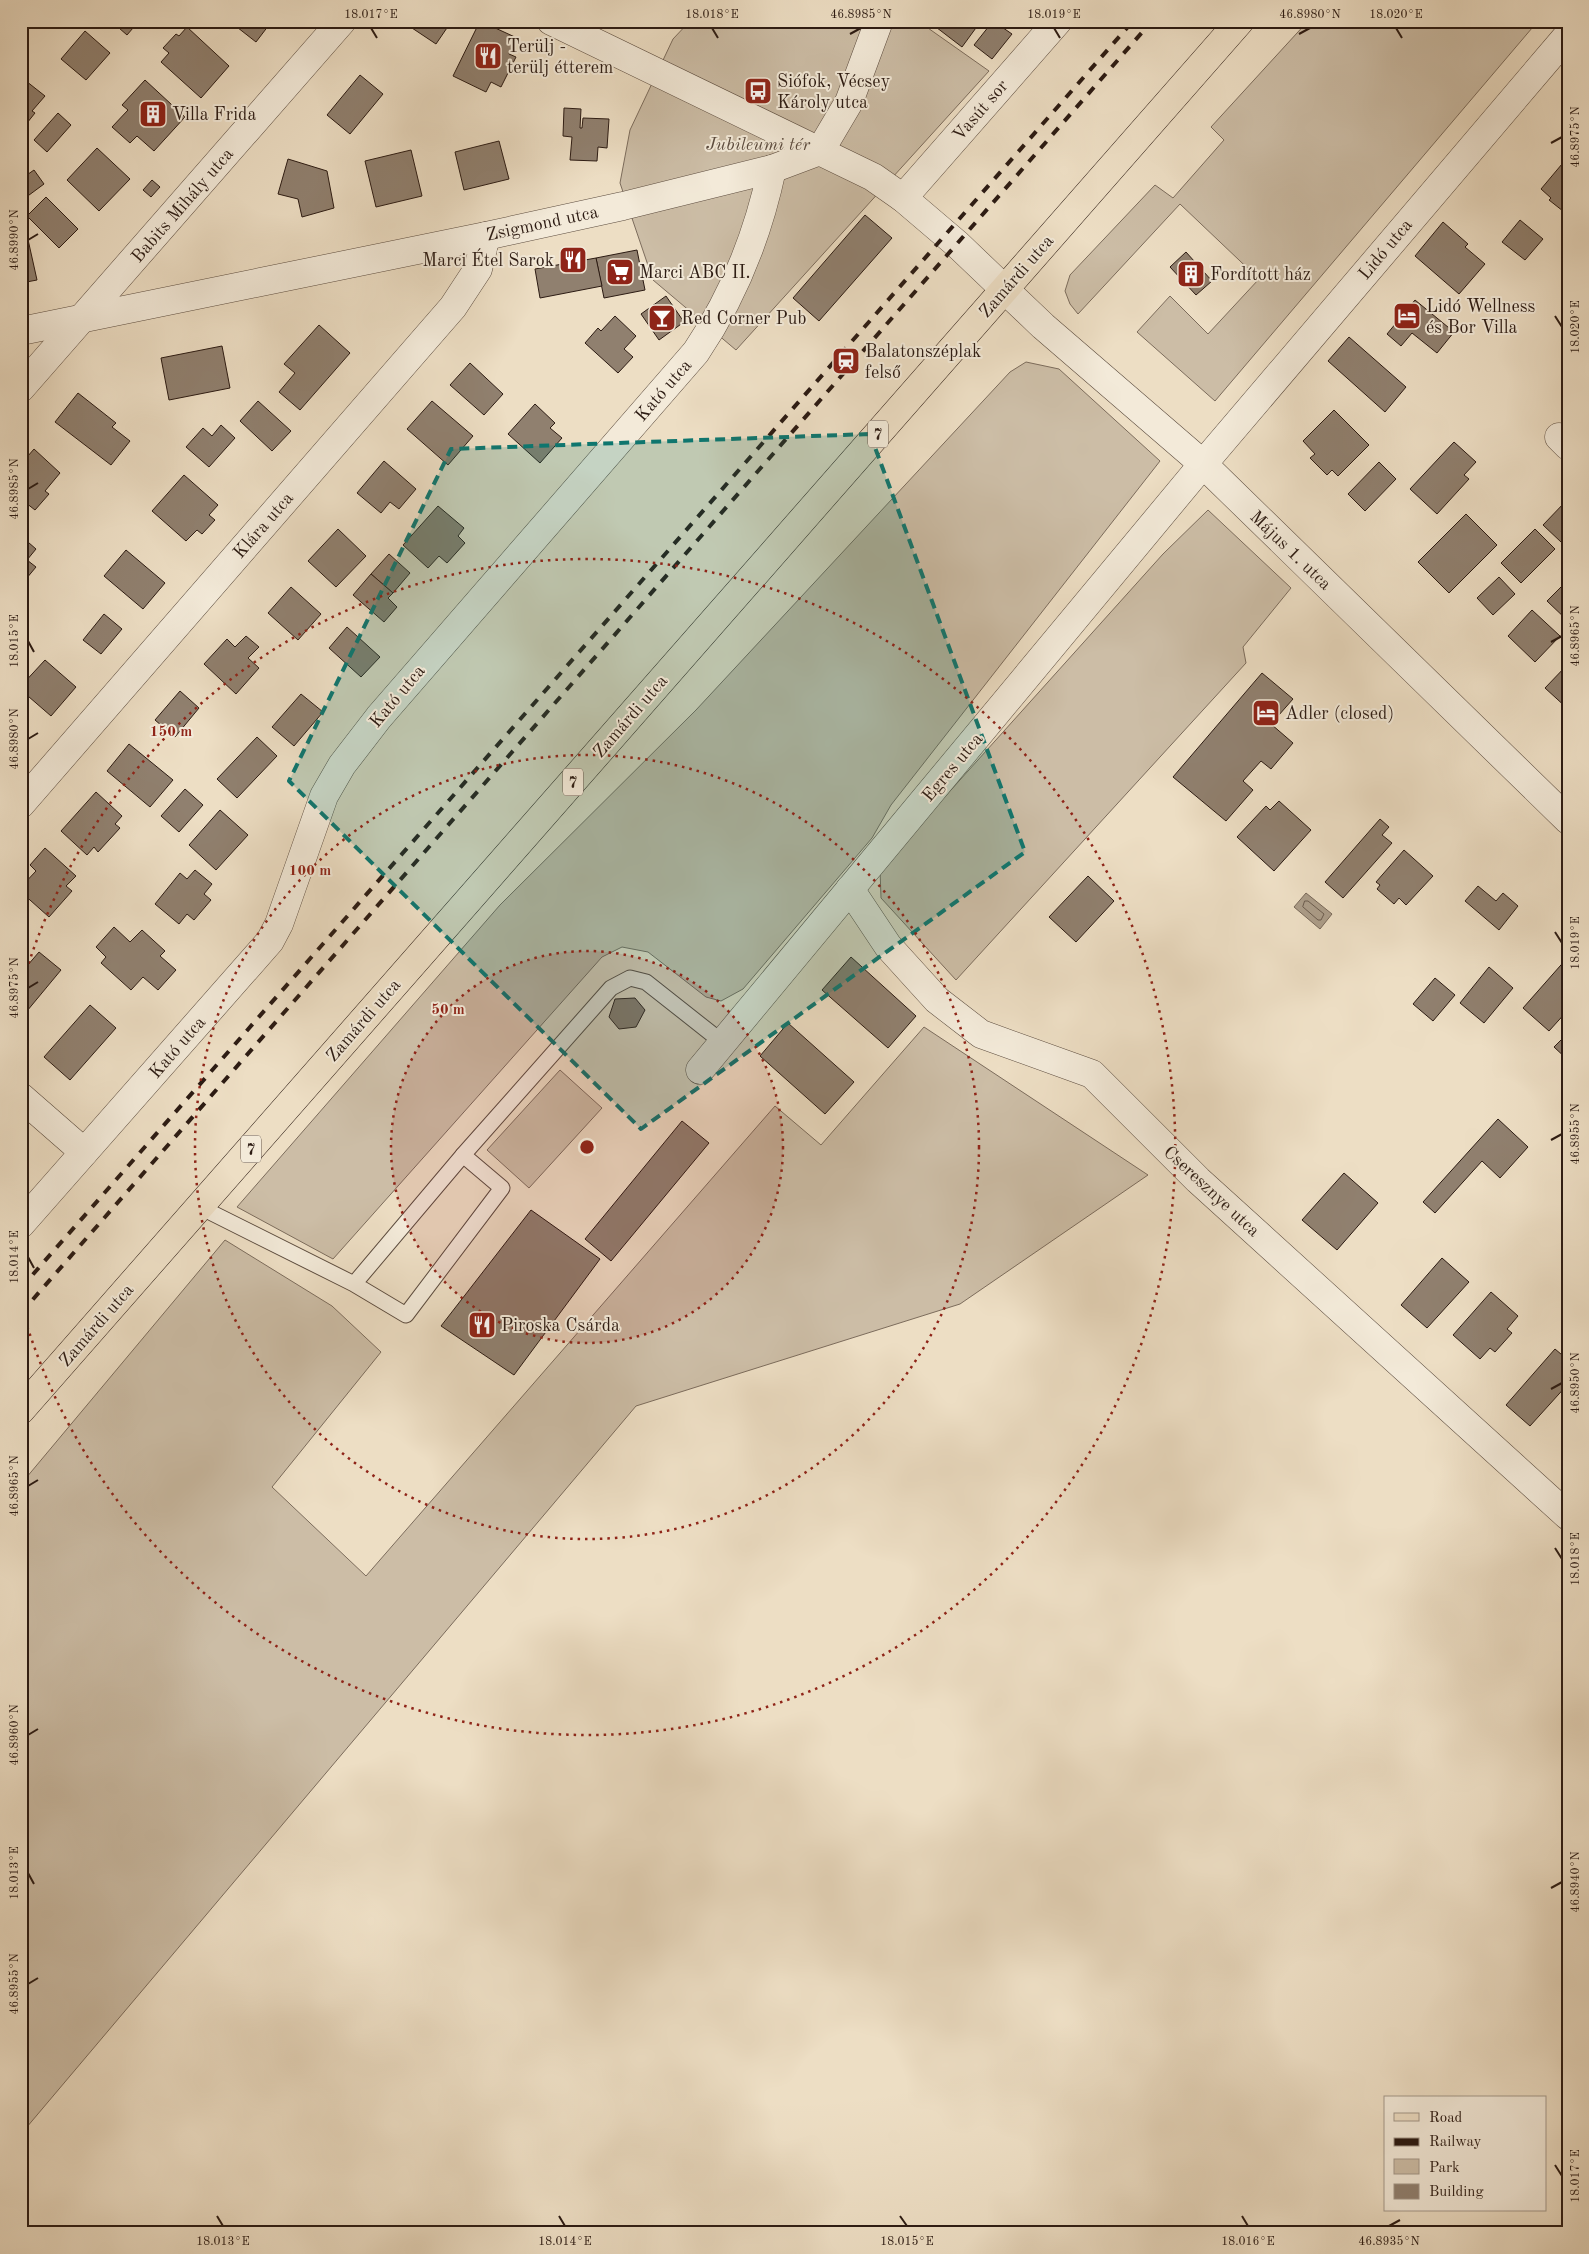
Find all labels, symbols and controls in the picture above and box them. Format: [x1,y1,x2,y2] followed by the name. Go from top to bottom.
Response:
[830,8,892,21] text: 46.8985°N
[344,9,398,21] text: 18.017°E
[685,9,739,21] text: 18.018°E
[1027,9,1081,21] text: 18.019°E
[1279,9,1341,21] text: 46.8980°N
[1369,9,1423,21] text: 18.020°E
[507,38,613,77] place label: Terülj - terülj étterem
[473,41,503,71] restaurant icon: Terülj - terülj étterem
[777,73,891,112] place label: Siófok, Vécsey Károly utca
[743,76,773,106] bus stop icon: Siófok, Vécsey Károly utca
[950,76,1012,145] street label: Vasút sor
[138,99,168,129] building icon: Villa Frida
[172,106,256,124] place label: Villa Frida
[1569,106,1582,168] text: 46.8975°N
[706,136,811,154] park label: Jubileumi tér
[128,145,237,266] street label: Babits Mihály utca
[485,203,600,245] street label: Zsigmond utca
[9,209,21,271] text: 46.8990°N
[1355,216,1416,283] street label: Lidó utca
[976,232,1057,321] street label: Zamárdi utca
[558,245,588,275] restaurant icon: Marci Étel Sarok
[422,248,554,270] place label: Marci Étel Sarok
[605,257,635,287] supermarket icon: Marci ABC II.
[1176,259,1206,289] building icon: Fordított ház
[639,264,751,282] place label: Marci ABC II.
[1210,266,1311,284] place label: Fordított ház
[1426,298,1536,337] place label: Lidó Wellness és Bor Villa
[1570,300,1582,354] text: 18.020°E
[1392,301,1422,331] hotel icon: Lidó Wellness és Bor Villa
[647,303,677,333] bar icon: Red Corner Pub
[681,310,806,328] place label: Red Corner Pub
[865,343,981,382] place label: Balatonszéplak felső
[831,346,861,376] station icon: Balatonszéplak felső
[632,356,695,425] street label: Kató utca
[868,420,888,448] road number: 7
[8,458,21,520] text: 46.8985°N
[230,489,297,562] street label: Klára utca
[1246,508,1335,594] street label: Május 1. utca
[1569,605,1582,667] text: 46.8965°N
[8,614,21,668] text: 18.015°E
[367,662,429,731] street label: Kató utca
[590,672,671,761] street label: Zamárdi utca
[1251,698,1281,728] hotel icon: Adler (closed)
[1285,704,1394,723] place label: Adler (closed)
[9,708,21,770] text: 46.8980°N
[150,725,192,740] text: 150 m
[919,730,987,805] street label: Egres utca
[563,769,583,796] road number: 7
[289,864,331,879] text: 100 m
[1570,916,1582,970] text: 18.019°E
[8,957,21,1019] text: 46.8975°N
[323,976,404,1065] street label: Zamárdi utca
[431,1003,465,1018] text: 50 m
[146,1013,209,1082] street label: Kató utca
[1569,1103,1582,1165] text: 46.8955°N
[241,1136,261,1162] road number: 7
[578,1138,596,1156] centre of rings
[1160,1143,1263,1241] street label: Cseresznye utca
[9,1230,21,1284] text: 18.014°E
[56,1281,137,1370] street label: Zamárdi utca
[467,1310,497,1340] restaurant icon: Piroska Csárda
[501,1317,620,1335] place label: Piroska Csárda
[1569,1352,1582,1414] text: 46.8950°N
[8,1455,21,1517] text: 46.8965°N
[1570,1532,1582,1586] text: 18.018°E
[9,1704,21,1766] text: 46.8960°N
[9,1846,21,1900] text: 18.013°E
[1570,1851,1582,1913] text: 46.8940°N
[8,1953,21,2015] text: 46.8955°N
[1384,2096,1546,2212] legend
[1429,2111,1463,2126] text: Road
[1429,2135,1482,2150] text: Railway
[1570,2149,1582,2203] text: 18.017°E
[1429,2161,1460,2176] text: Park
[1429,2185,1484,2200] text: Building
[880,2235,934,2248] text: 18.015°E
[1358,2235,1420,2248] text: 46.8935°N
[196,2236,250,2248] text: 18.013°E
[538,2236,592,2248] text: 18.014°E
[1221,2236,1275,2248] text: 18.016°E

